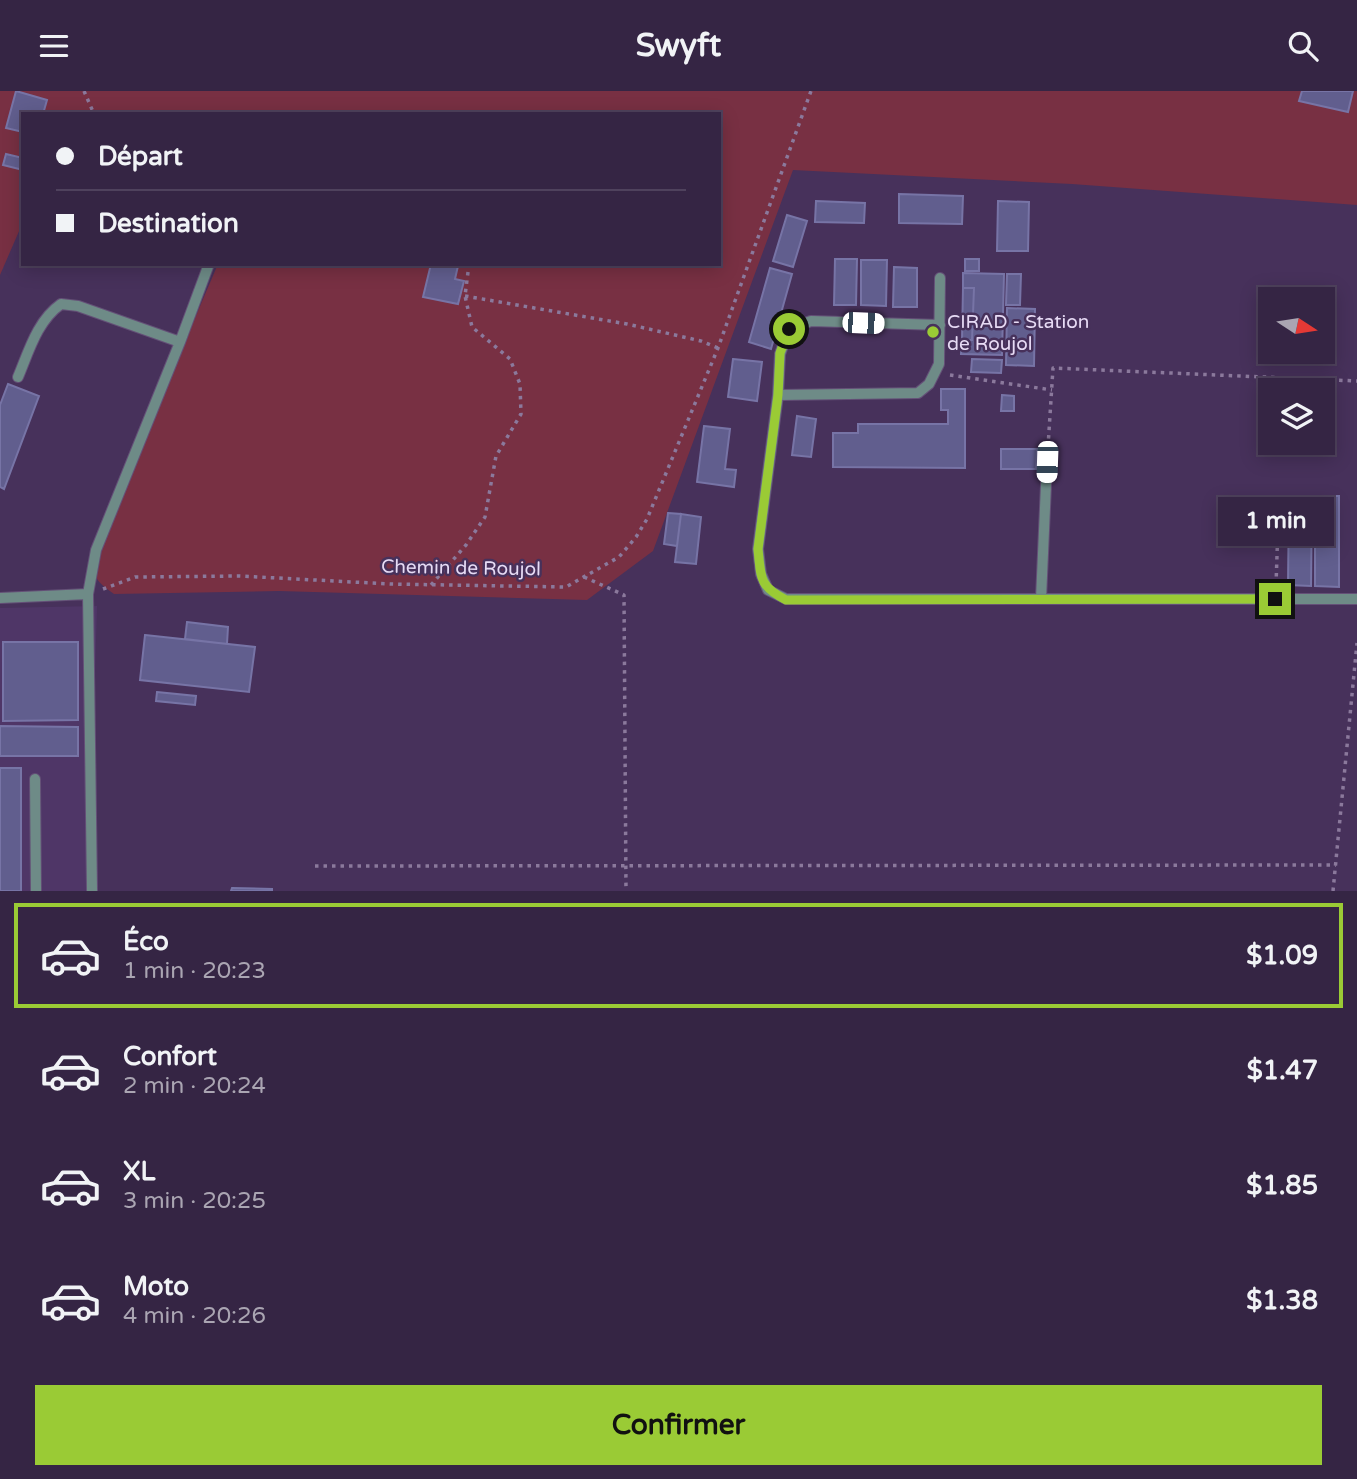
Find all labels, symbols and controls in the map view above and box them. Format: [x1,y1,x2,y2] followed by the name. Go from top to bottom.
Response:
[35,27,73,65] icon: menu
[636,27,721,65] text: Swyft
[1284,27,1322,65] icon: search
[98,141,183,172] text: Départ
[98,208,239,239] text: Destination
[1258,287,1335,364] north arrow
[1258,287,1335,455] map controls
[947,311,1089,355] place label: CIRAD - Station de Roujol
[842,312,885,334] car
[773,313,805,345] route start
[925,324,941,340] marker: CIRAD - Station de Roujol
[1258,378,1335,455] button: layers
[1036,441,1059,483] car
[1217,497,1333,547] callout: 1 min
[1245,507,1307,535] text: 1 min
[381,556,541,580] street label: Chemin de Roujol
[1259,583,1291,615] route end
[39,924,102,987] icon: car
[123,926,169,957] text: Éco
[1246,940,1318,971] text: $1.09
[123,957,266,985] text: 1 min · 20:23
[39,1039,102,1102] icon: car
[123,1041,217,1072] text: Confort
[1247,1055,1318,1086] text: $1.47
[123,1072,266,1100] text: 2 min · 20:24
[39,1154,102,1217] icon: car
[123,1156,155,1187] text: XL
[1246,1170,1318,1201] text: $1.85
[123,1187,266,1215] text: 3 min · 20:25
[39,1269,102,1332] icon: car
[123,1271,189,1302] text: Moto
[1246,1285,1318,1316] text: $1.38
[123,1302,266,1330] text: 4 min · 20:26
[35,1385,1322,1465] button: Confirmer

